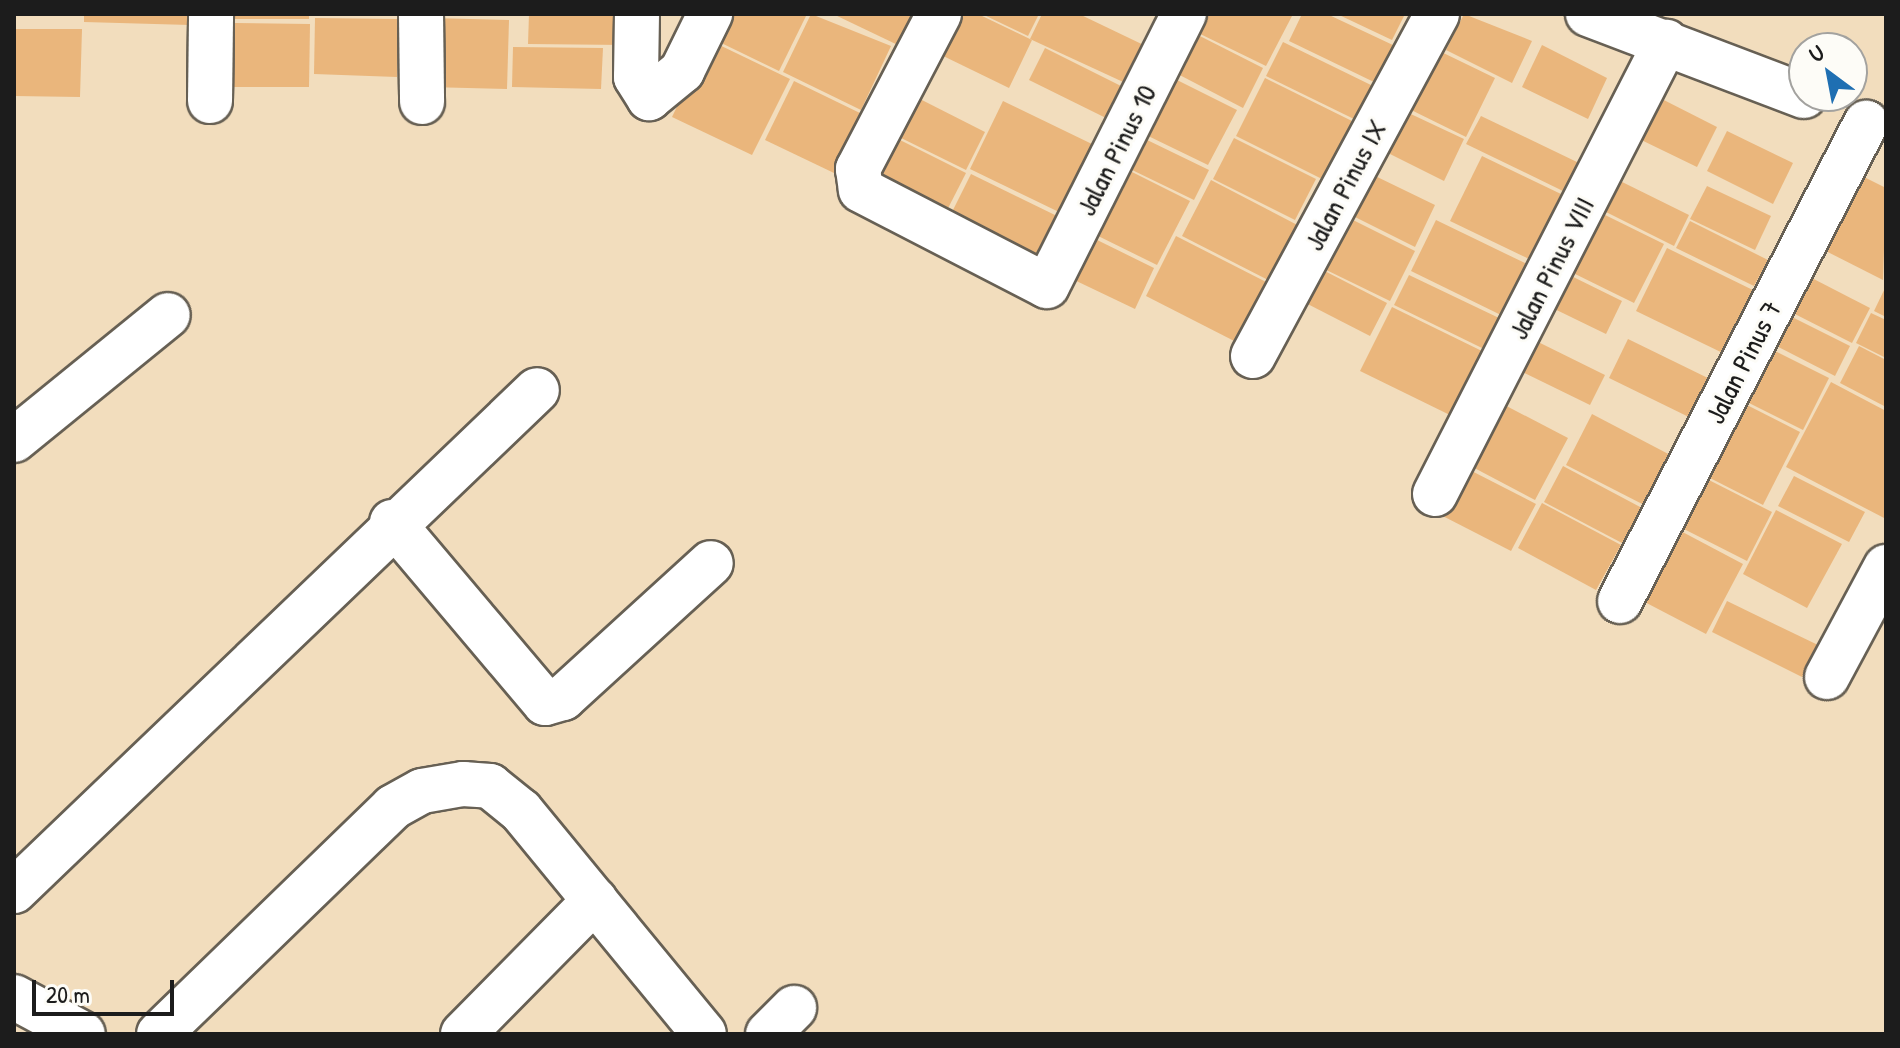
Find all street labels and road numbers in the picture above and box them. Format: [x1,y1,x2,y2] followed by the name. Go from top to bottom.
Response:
[1069,79,1163,221] street label: Jalan Pinus 10
[1297,114,1393,256] street label: Jalan Pinus IX
[1501,191,1601,345] street label: Jalan Pinus VIII
[1698,295,1788,429] street label: Jalan Pinus 7

